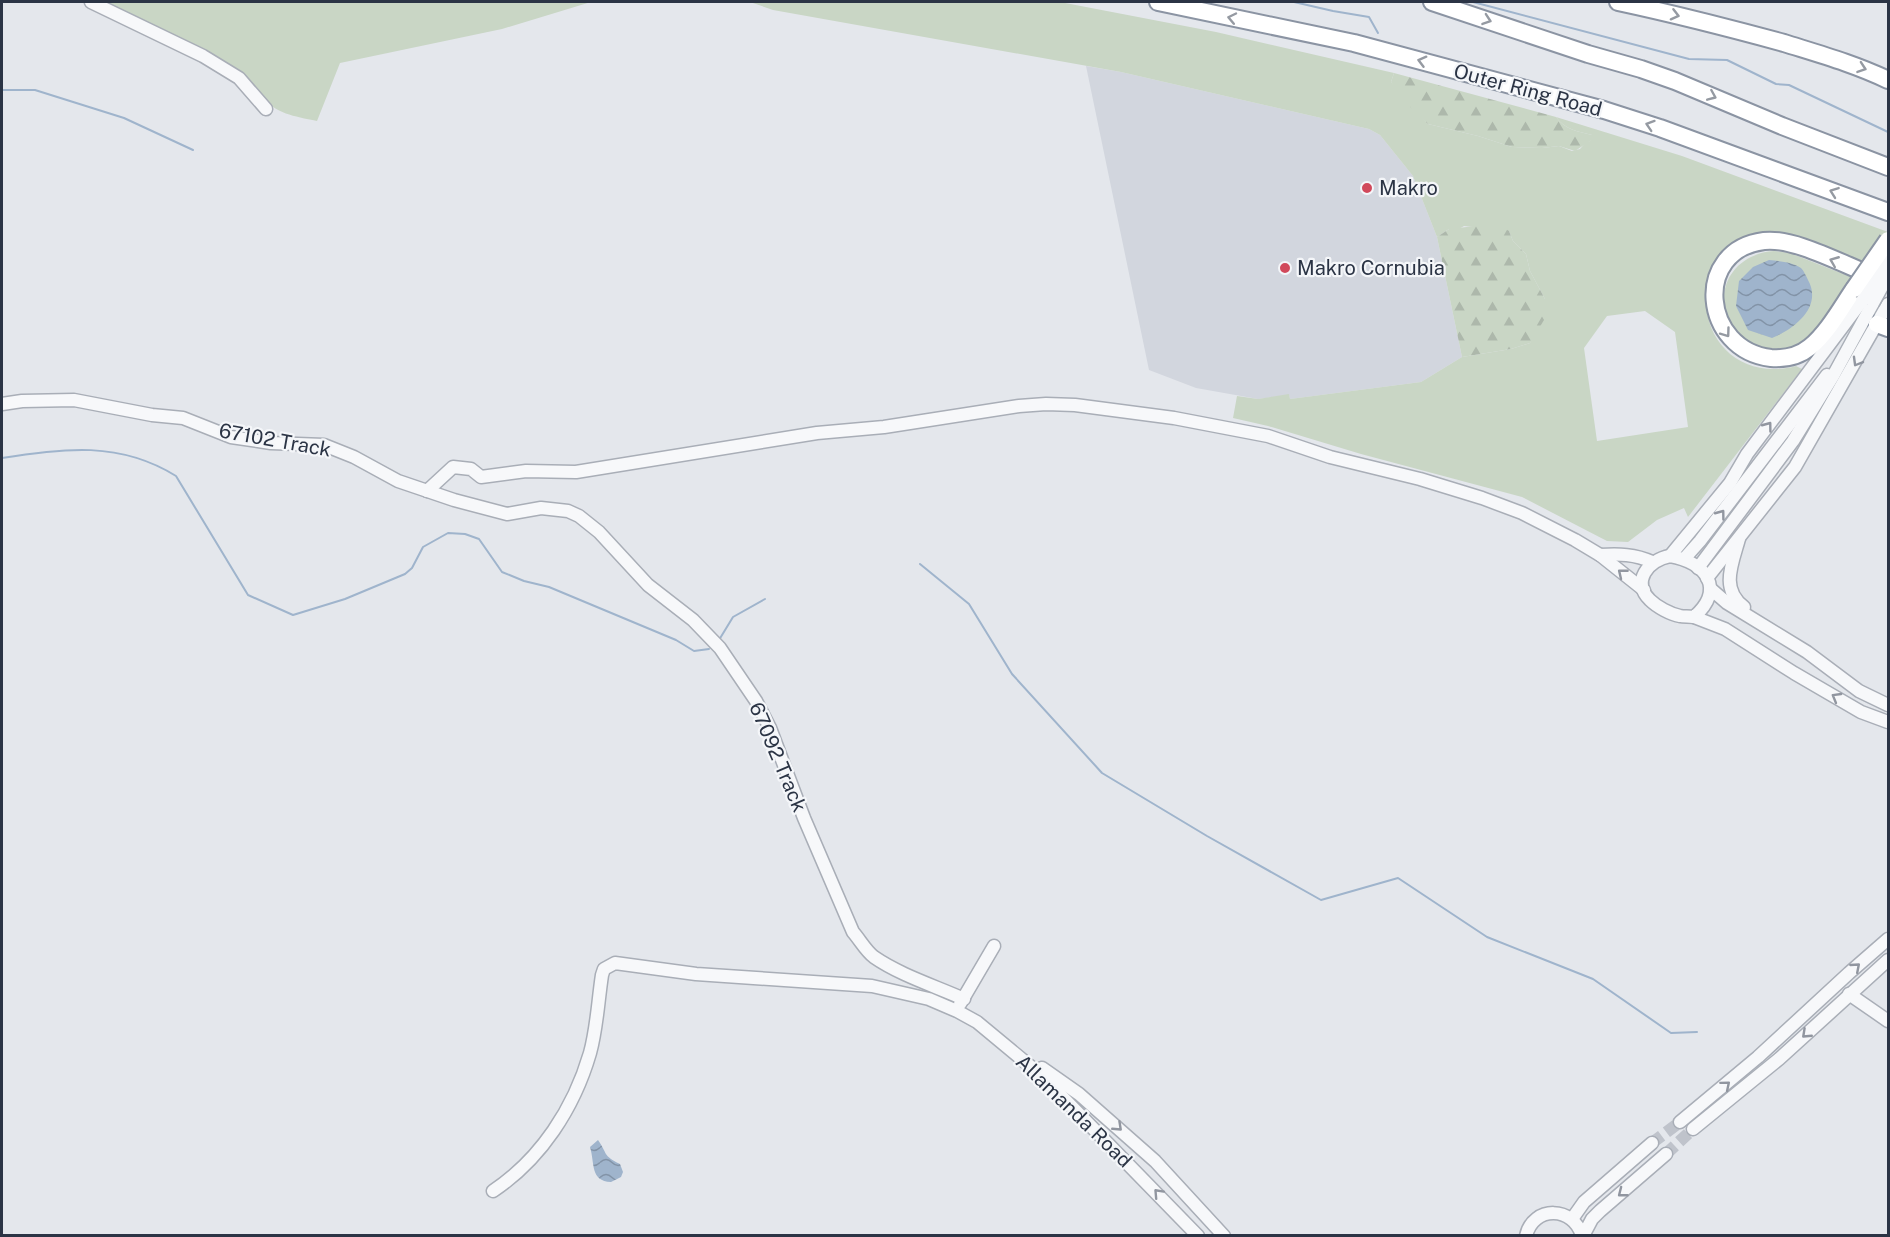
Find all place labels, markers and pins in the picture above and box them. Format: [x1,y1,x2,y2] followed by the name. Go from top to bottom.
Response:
[1379,176,1438,200] place label: Makro
[1360,181,1374,195] marker: Makro
[1297,256,1445,280] place label: Makro Cornubia
[1278,261,1292,275] marker: Makro Cornubia

